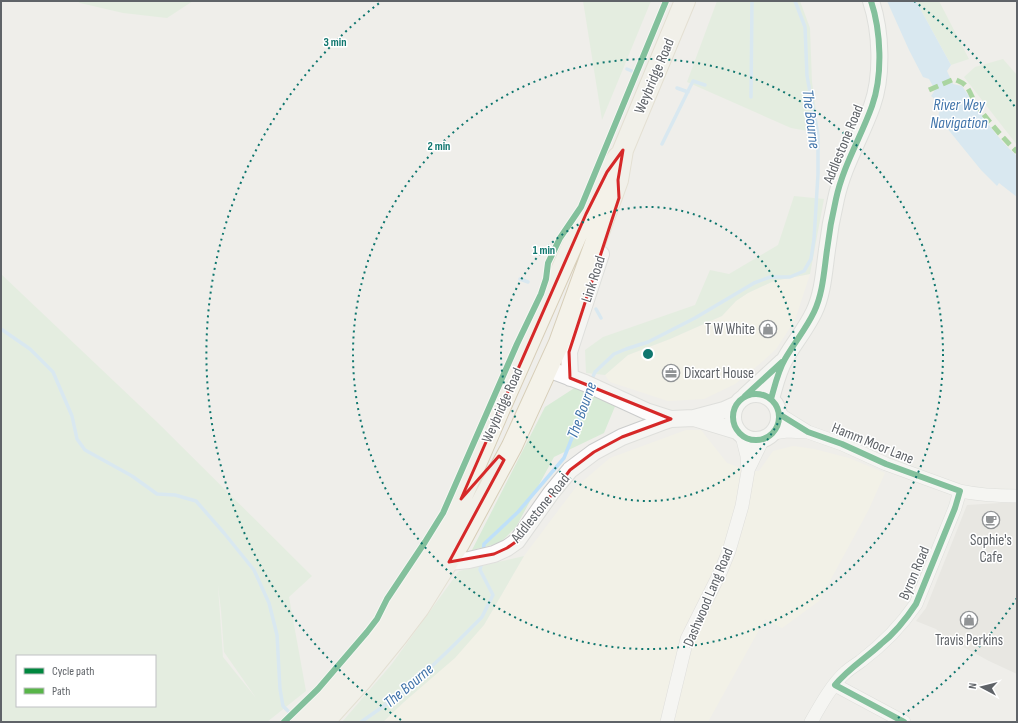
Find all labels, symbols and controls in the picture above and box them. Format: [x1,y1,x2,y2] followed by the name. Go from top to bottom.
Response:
[324,35,346,50] text: 3 min
[630,36,679,117] street label: Weybridge Road
[797,89,824,150] water label: The Bourne
[930,96,988,133] water label: River Wey Navigation
[819,102,868,187] street label: Addlestone Road
[428,139,450,154] text: 2 min
[533,243,555,258] text: 1 min
[577,253,610,305] street label: Link Road
[758,319,778,339] shop icon: T W White
[705,320,755,339] place label: T W White
[641,347,655,361] centre of rings
[661,363,681,383] office icon: Dixcart House
[684,364,754,383] place label: Dixcart House
[477,365,527,446] street label: Weybridge Road
[563,379,601,442] water label: The Bourne
[829,418,917,469] street label: Hamm Moor Lane
[506,470,574,547] street label: Addlestone Road
[981,510,1001,530] cafe icon: Sophie's Cafe
[970,531,1012,567] place label: Sophie's Cafe
[895,544,934,603] street label: Byron Road
[679,545,738,649] street label: Dashwood Lang Road
[959,610,979,630] shop icon: Travis Perkins
[935,631,1003,650] place label: Travis Perkins
[16,655,156,707] legend
[380,660,438,712] water label: The Bourne
[52,664,94,679] text: Cycle path
[962,667,1002,707] north arrow
[966,682,979,690] text: N
[52,684,70,699] text: Path

